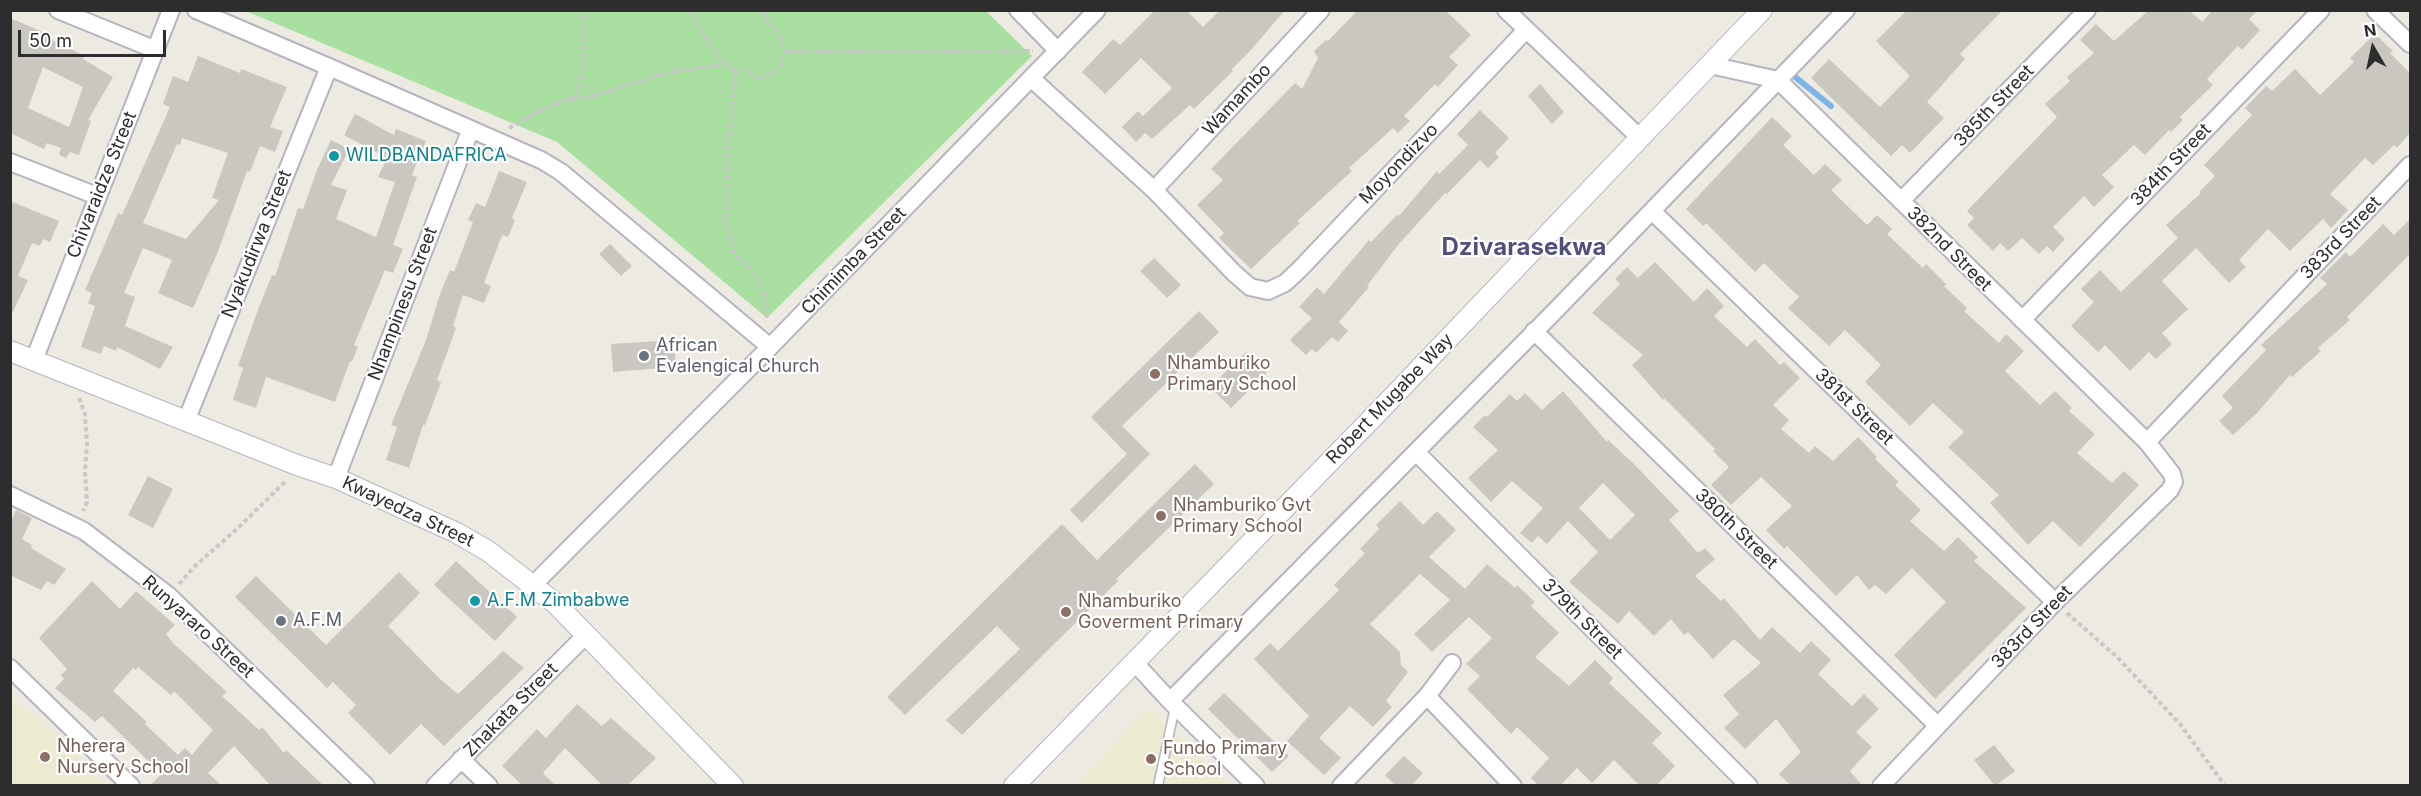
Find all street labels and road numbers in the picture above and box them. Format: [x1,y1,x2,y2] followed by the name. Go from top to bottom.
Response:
[1198,60,1276,140] street label: Wamambo
[1950,61,2038,151] street label: 385th Street
[63,108,141,262] street label: Chivaraidze Street
[1355,119,1443,209] street label: Moyondizvo
[2126,119,2216,211] street label: 384th Street
[218,167,296,321] street label: Nyakudirwa Street
[2296,192,2386,284] street label: 383rd Street
[1902,202,1996,296] street label: 382nd Street
[797,203,911,319] street label: Chimimba Street
[364,224,442,384] street label: Nhampinesu Street
[1322,329,1458,469] street label: Robert Mugabe Way
[1810,364,1898,450] street label: 381st Street
[339,472,477,552] street label: Kwayedza Street
[1690,484,1782,574] street label: 380th Street
[138,571,258,683] street label: Runyararo Street
[1537,574,1627,664] street label: 379th Street
[1987,581,2077,673] street label: 383rd Street
[460,659,562,761] street label: Zhakata Street

